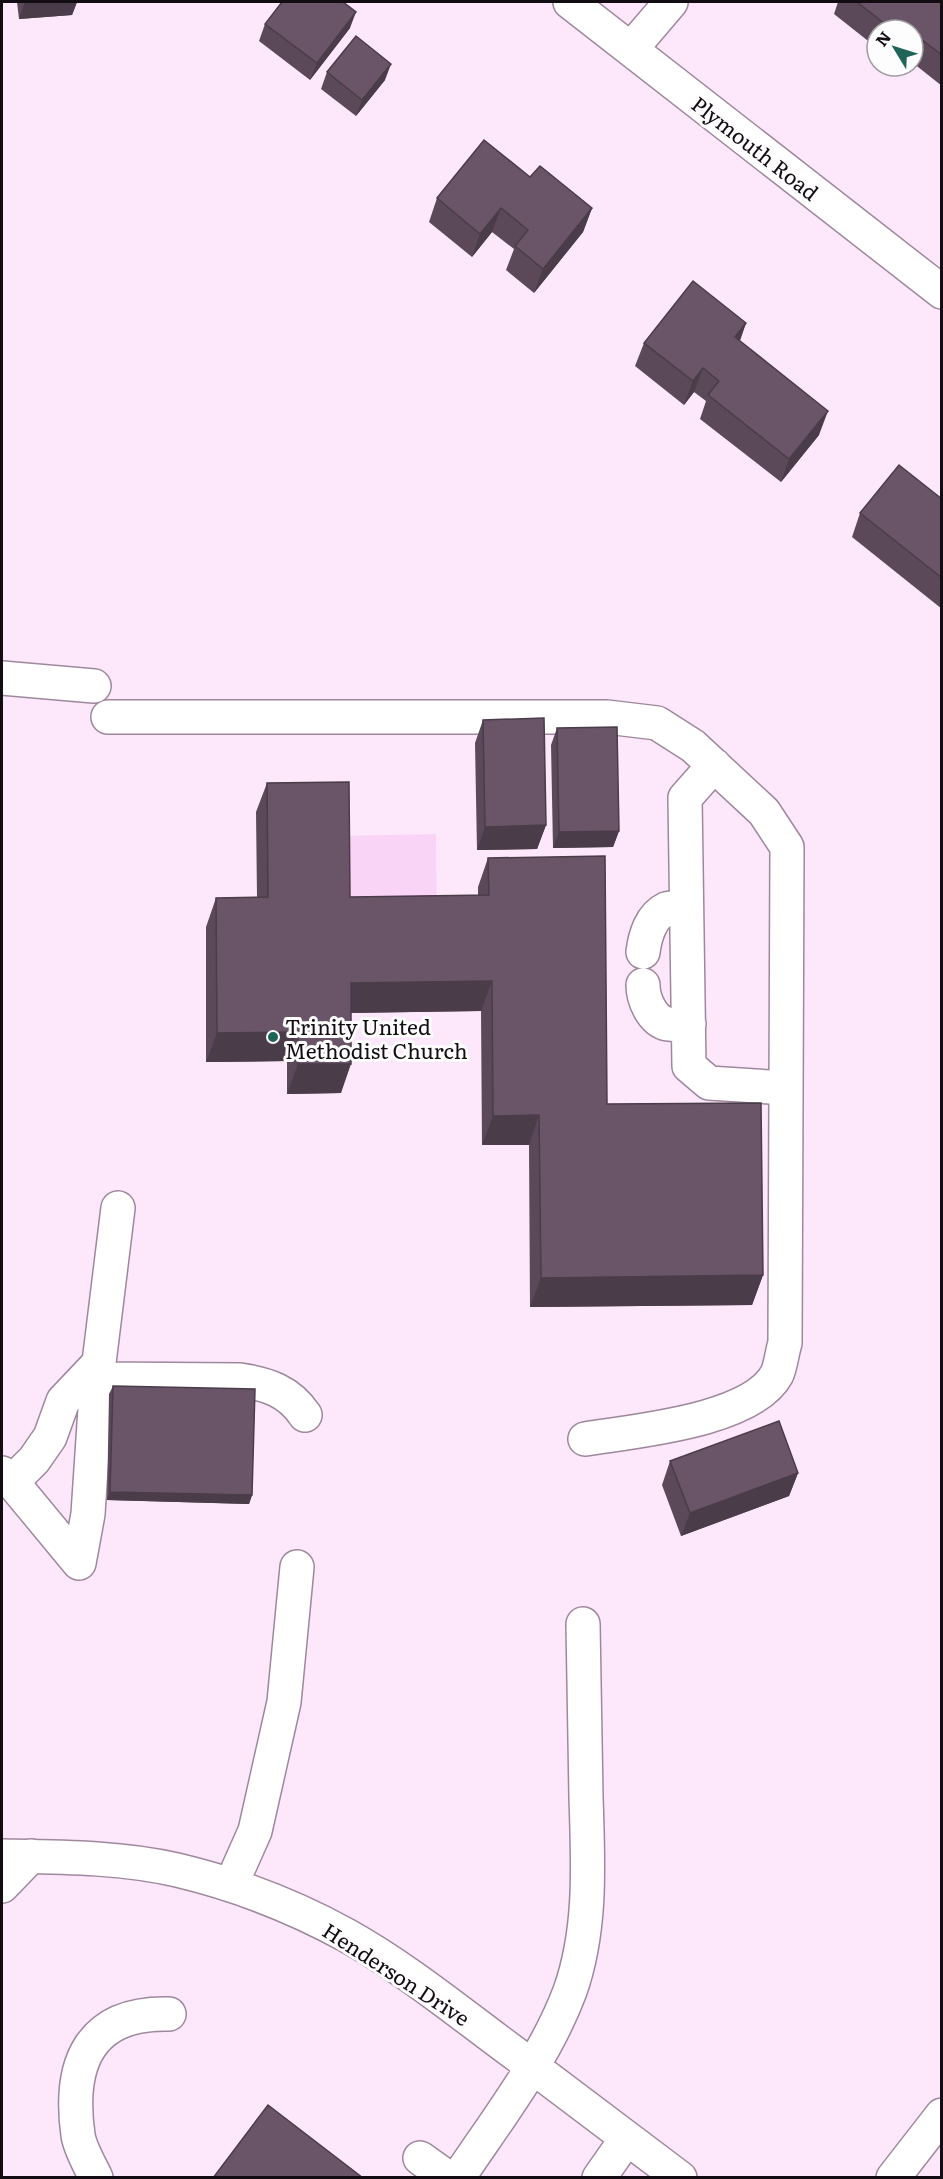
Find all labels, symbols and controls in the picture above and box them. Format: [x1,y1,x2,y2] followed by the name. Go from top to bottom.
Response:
[865,18,925,78] north arrow
[869,25,896,51] text: N
[686,87,826,207] street label: Plymouth Road
[285,1010,468,1065] place label: Trinity United Methodist Church
[266,1030,280,1044] marker: Trinity United Methodist Church
[317,1914,477,2032] street label: Henderson Drive

